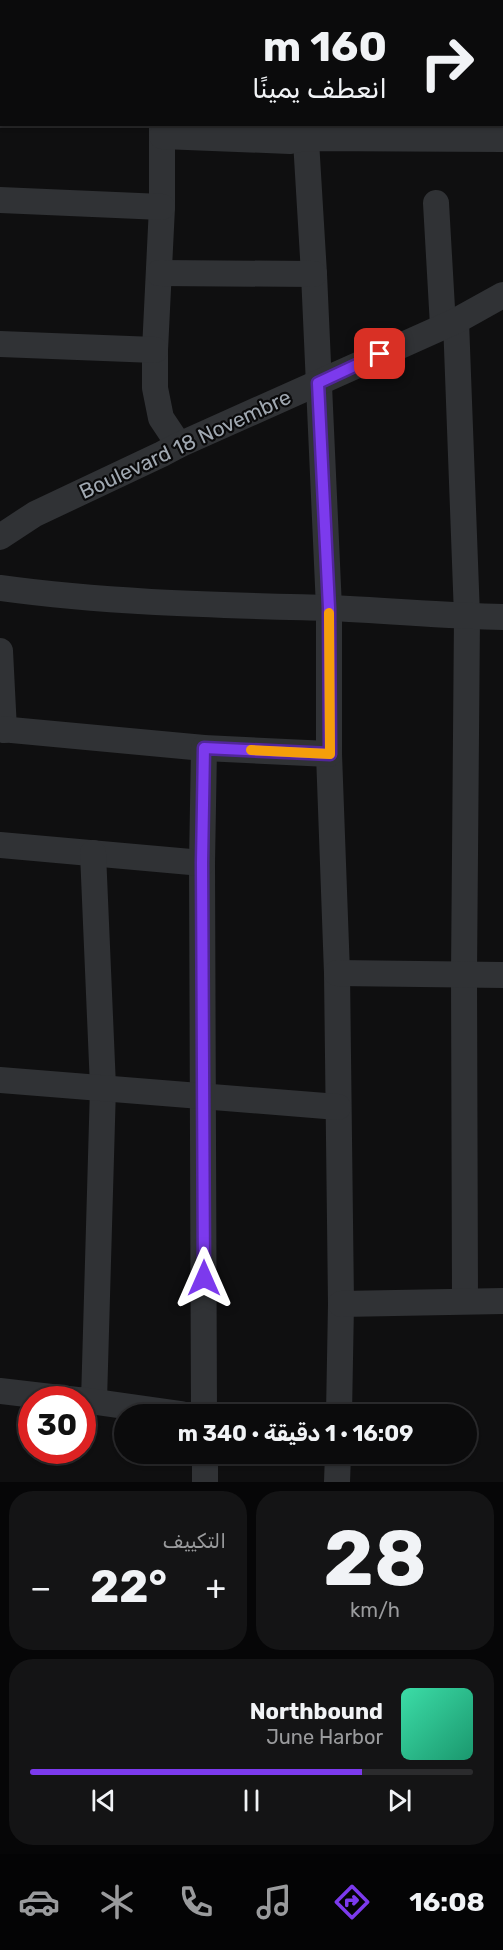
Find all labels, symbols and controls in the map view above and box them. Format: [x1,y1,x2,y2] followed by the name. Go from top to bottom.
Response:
[263,22,387,72] text: 160 m
[408,24,486,102] icon: right
[252,73,387,105] text: انعطف يمينًا
[354,328,405,379] pin
[363,337,396,370] icon: arrive
[75,384,295,504] street label: Boulevard 18 Novembre
[172,1246,236,1310] position arrow
[18,1386,96,1464] speed limit sign: 30
[178,1420,413,1447] text: 16:09 · 1 دقيقة · 340 m
[323,1512,427,1605] text: 28
[163,1529,226,1553] text: التكييف
[90,1560,167,1613] text: 22°
[30,1568,51,1607] text: −
[205,1568,226,1607] text: +
[350,1598,400,1622] text: km/h
[250,1698,383,1725] text: Northbound
[266,1725,383,1749] text: June Harbor
[87,1784,120,1817] icon: previous
[235,1784,268,1817] icon: pause
[383,1784,416,1817] icon: next
[18,1881,60,1923] icon: car
[96,1881,138,1923] icon: climate
[175,1881,217,1923] icon: phone
[253,1881,295,1923] icon: music
[331,1881,373,1923] icon: directions
[409,1886,485,1918] text: 16:08

